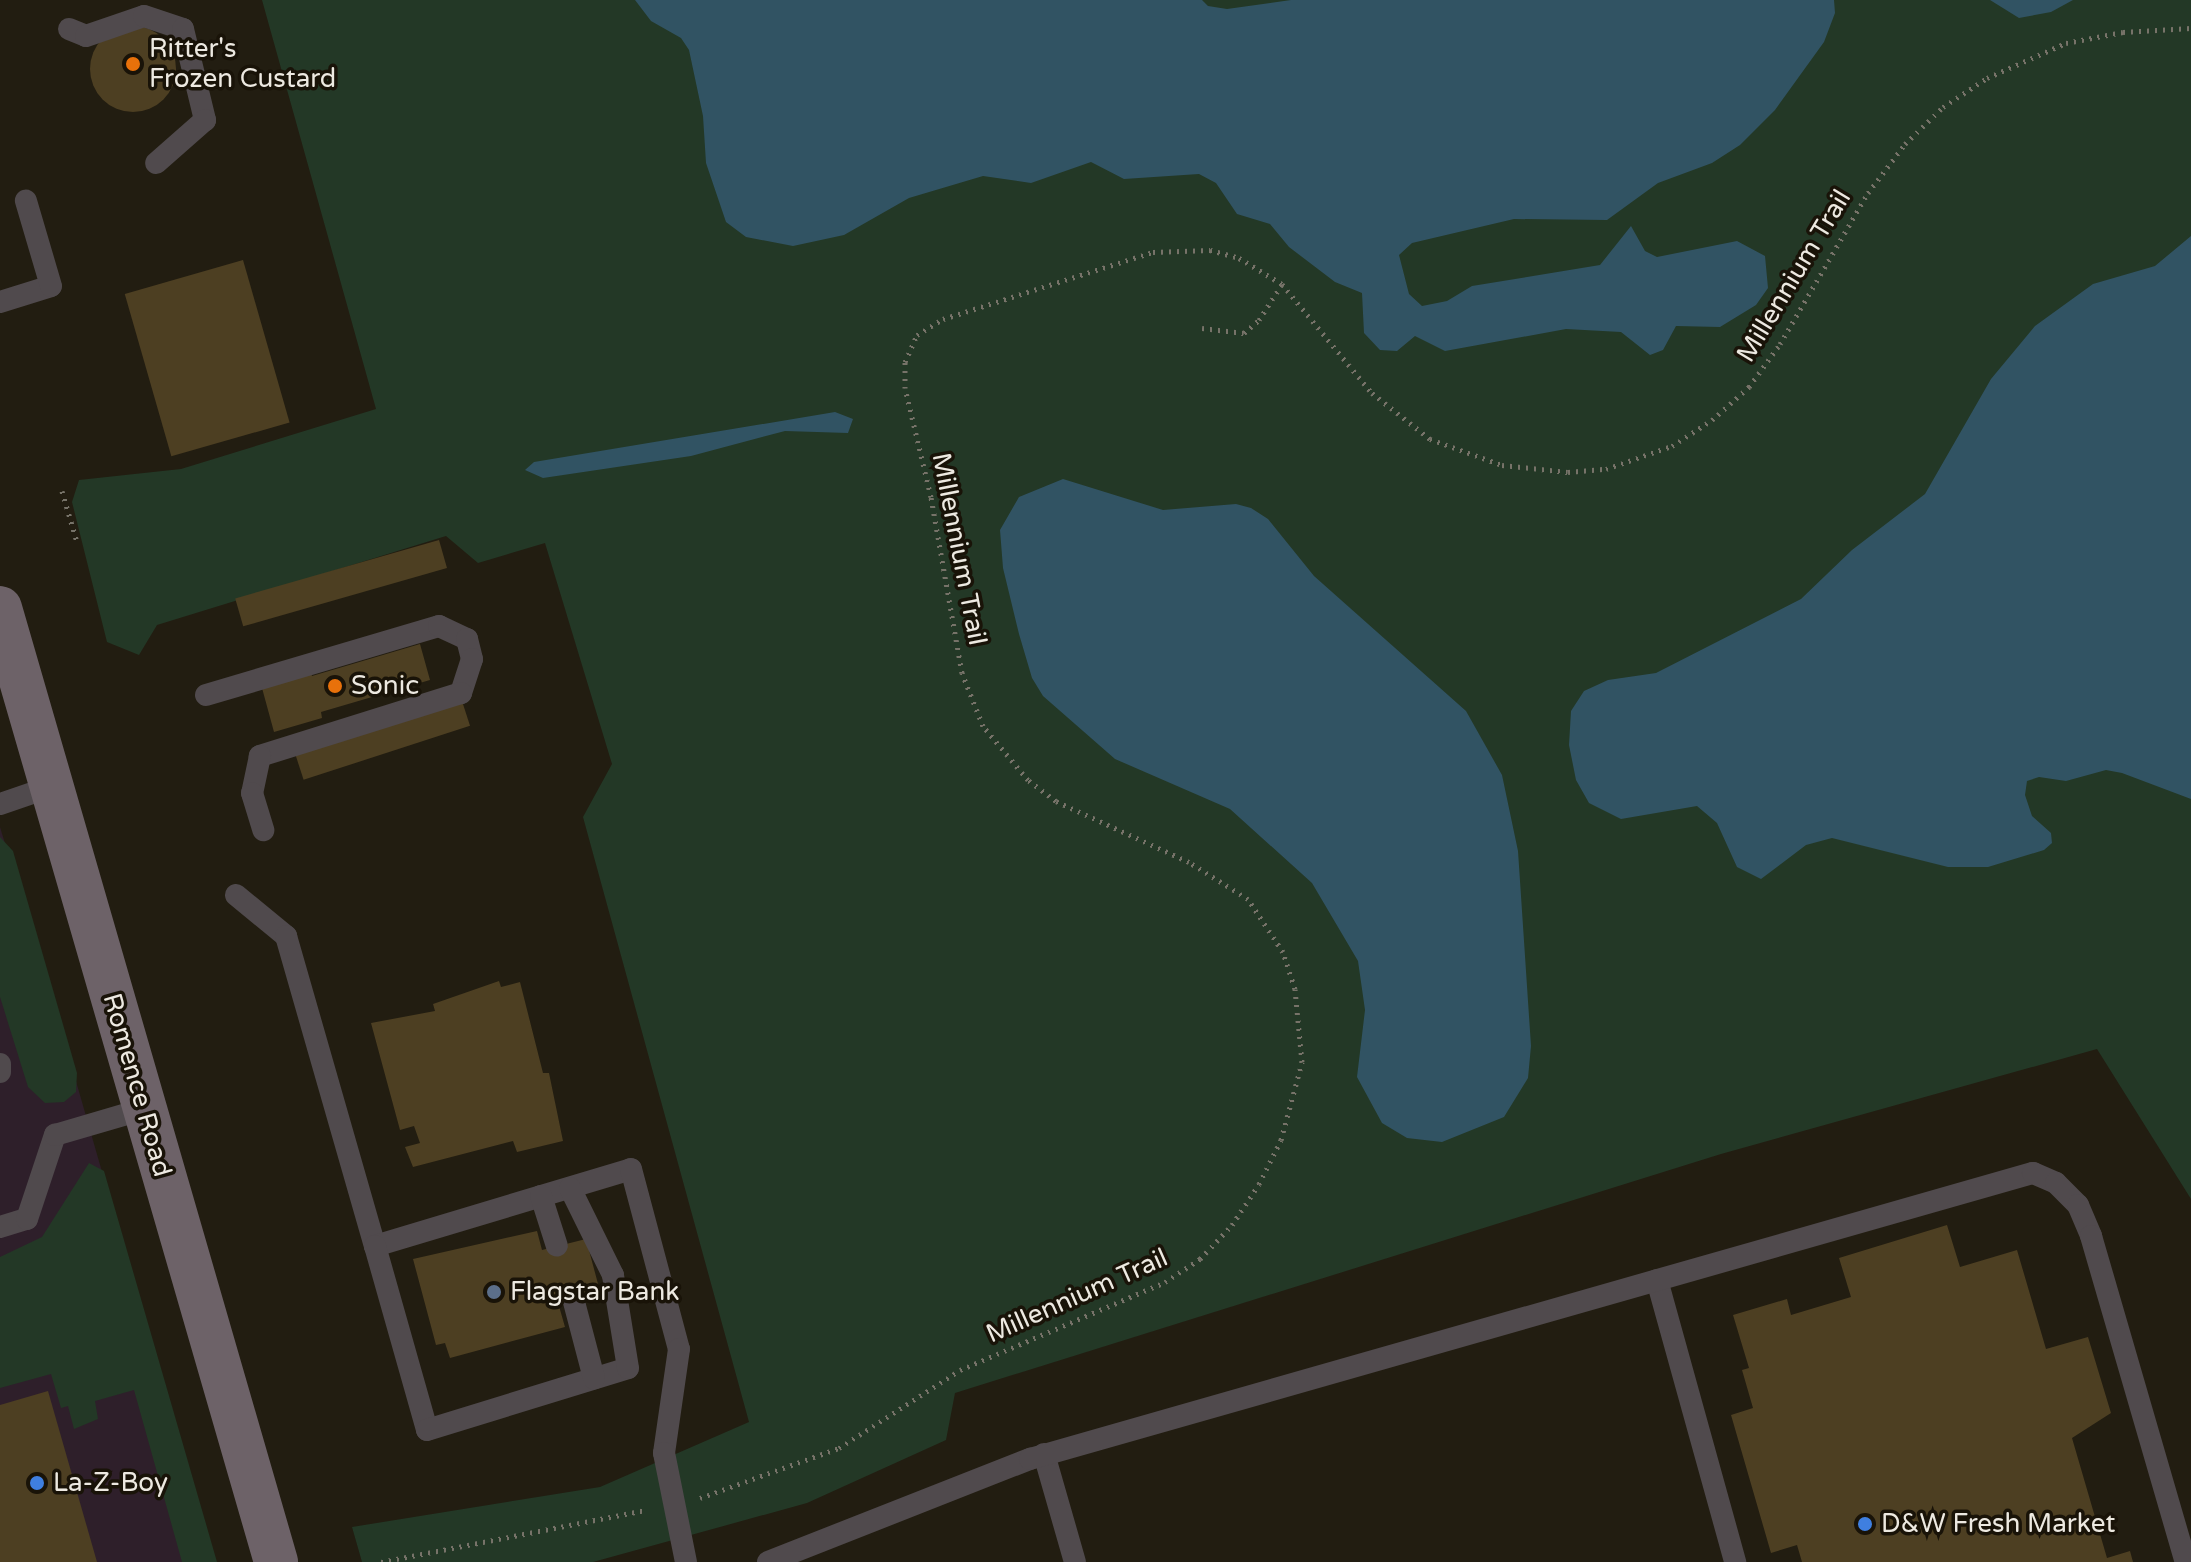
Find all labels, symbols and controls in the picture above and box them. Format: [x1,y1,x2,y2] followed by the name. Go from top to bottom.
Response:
[149,33,336,94] place label: Ritter's Frozen Custard
[124,55,142,73] marker: Ritter's Frozen Custard
[1730,184,1858,368] street label: Millennium Trail
[925,450,993,648] street label: Millennium Trail
[351,670,419,702] place label: Sonic
[326,677,344,695] marker: Sonic
[96,990,178,1180] street label: Romence Road
[981,1242,1173,1350] street label: Millennium Trail
[510,1276,679,1308] place label: Flagstar Bank
[485,1283,503,1301] marker: Flagstar Bank
[53,1467,168,1499] place label: La-Z-Boy
[28,1474,46,1492] marker: La-Z-Boy
[1881,1508,2115,1540] place label: D&W Fresh Market
[1856,1515,1874,1533] marker: D&W Fresh Market

